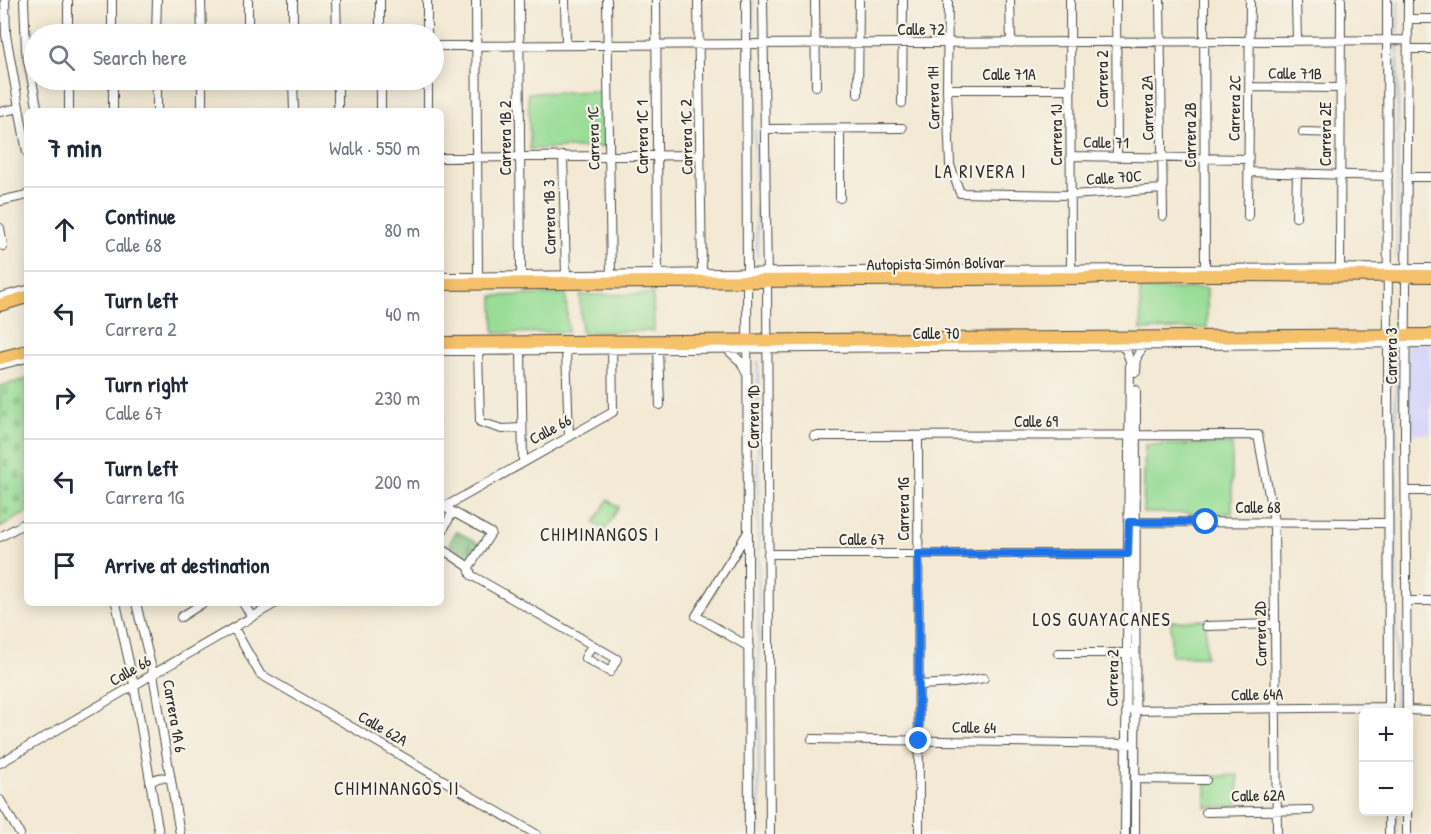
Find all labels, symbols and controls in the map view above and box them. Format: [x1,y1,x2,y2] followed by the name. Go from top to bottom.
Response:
[897,18,945,40] street label: Calle 72
[24,24,444,90] search box
[45,41,78,74] icon: search
[93,42,187,72] text: Search here
[1091,50,1113,108] street label: Carrera 2
[1268,62,1322,84] street label: Calle 71B
[982,63,1036,85] street label: Calle 71A
[921,66,945,130] street label: Carrera 1H
[1135,75,1159,141] street label: Carrera 2A
[1222,75,1246,141] street label: Carrera 2C
[674,99,698,175] street label: Carrera 1C 2
[494,100,516,175] street label: Carrera 1B 2
[631,100,653,174] street label: Carrera 1C 1
[1179,102,1201,168] street label: Carrera 2B
[1314,102,1336,166] street label: Carrera 2E
[1045,104,1067,166] street label: Carrera 1J
[581,105,605,170] street label: Carrera 1C
[48,130,102,165] text: 7 min
[1083,131,1129,153] street label: Calle 71
[329,134,420,161] text: Walk · 550 m
[935,159,1027,184] district label: LA RIVERA I
[1085,164,1143,190] street label: Calle 70C
[537,180,561,254] street label: Carrera 1B 3
[105,201,176,231] text: Continue
[48,213,81,246] icon: ahead
[384,216,420,243] text: 80 m
[105,231,162,258] text: Calle 68
[867,251,1005,275] street label: Autopista Simón Bolívar
[105,285,178,315] text: Turn left
[48,297,81,330] icon: left
[385,300,420,327] text: 40 m
[105,315,177,342] text: Carrera 2
[912,322,960,344] street label: Calle 70
[1380,327,1402,385] street label: Carrera 3
[105,369,188,399] text: Turn right
[48,381,81,414] icon: right
[375,384,420,411] text: 230 m
[742,385,764,449] street label: Carrera 1D
[105,399,163,426] text: Calle 67
[525,409,575,449] street label: Calle 66
[1014,410,1058,432] street label: Calle 69
[105,453,178,483] text: Turn left
[48,465,81,498] icon: left
[375,468,420,495] text: 200 m
[892,477,914,541] street label: Carrera 1G
[105,483,184,510] text: Carrera 1G
[1235,496,1281,518] street label: Calle 68
[1192,508,1218,534] route start
[540,522,660,547] district label: CHIMINANGOS I
[839,528,885,550] street label: Calle 67
[48,549,81,582] icon: arrive
[105,550,270,580] text: Arrive at destination
[1248,601,1272,667] street label: Carrera 2D
[1033,607,1171,632] district label: LOS GUAYACANES
[105,649,155,691] street label: Calle 66
[1101,649,1124,707] street label: Carrera 2
[158,678,192,754] street label: Carrera 1A 6
[1231,683,1283,705] street label: Calle 64A
[354,705,412,751] street label: Calle 62A
[1359,708,1413,816] map controls
[1359,708,1413,762] button: +
[952,716,996,738] street label: Calle 64
[905,727,931,753] route end
[1359,762,1413,816] button: −
[334,776,460,801] district label: CHIMINANGOS II
[1231,784,1285,806] street label: Calle 62A

